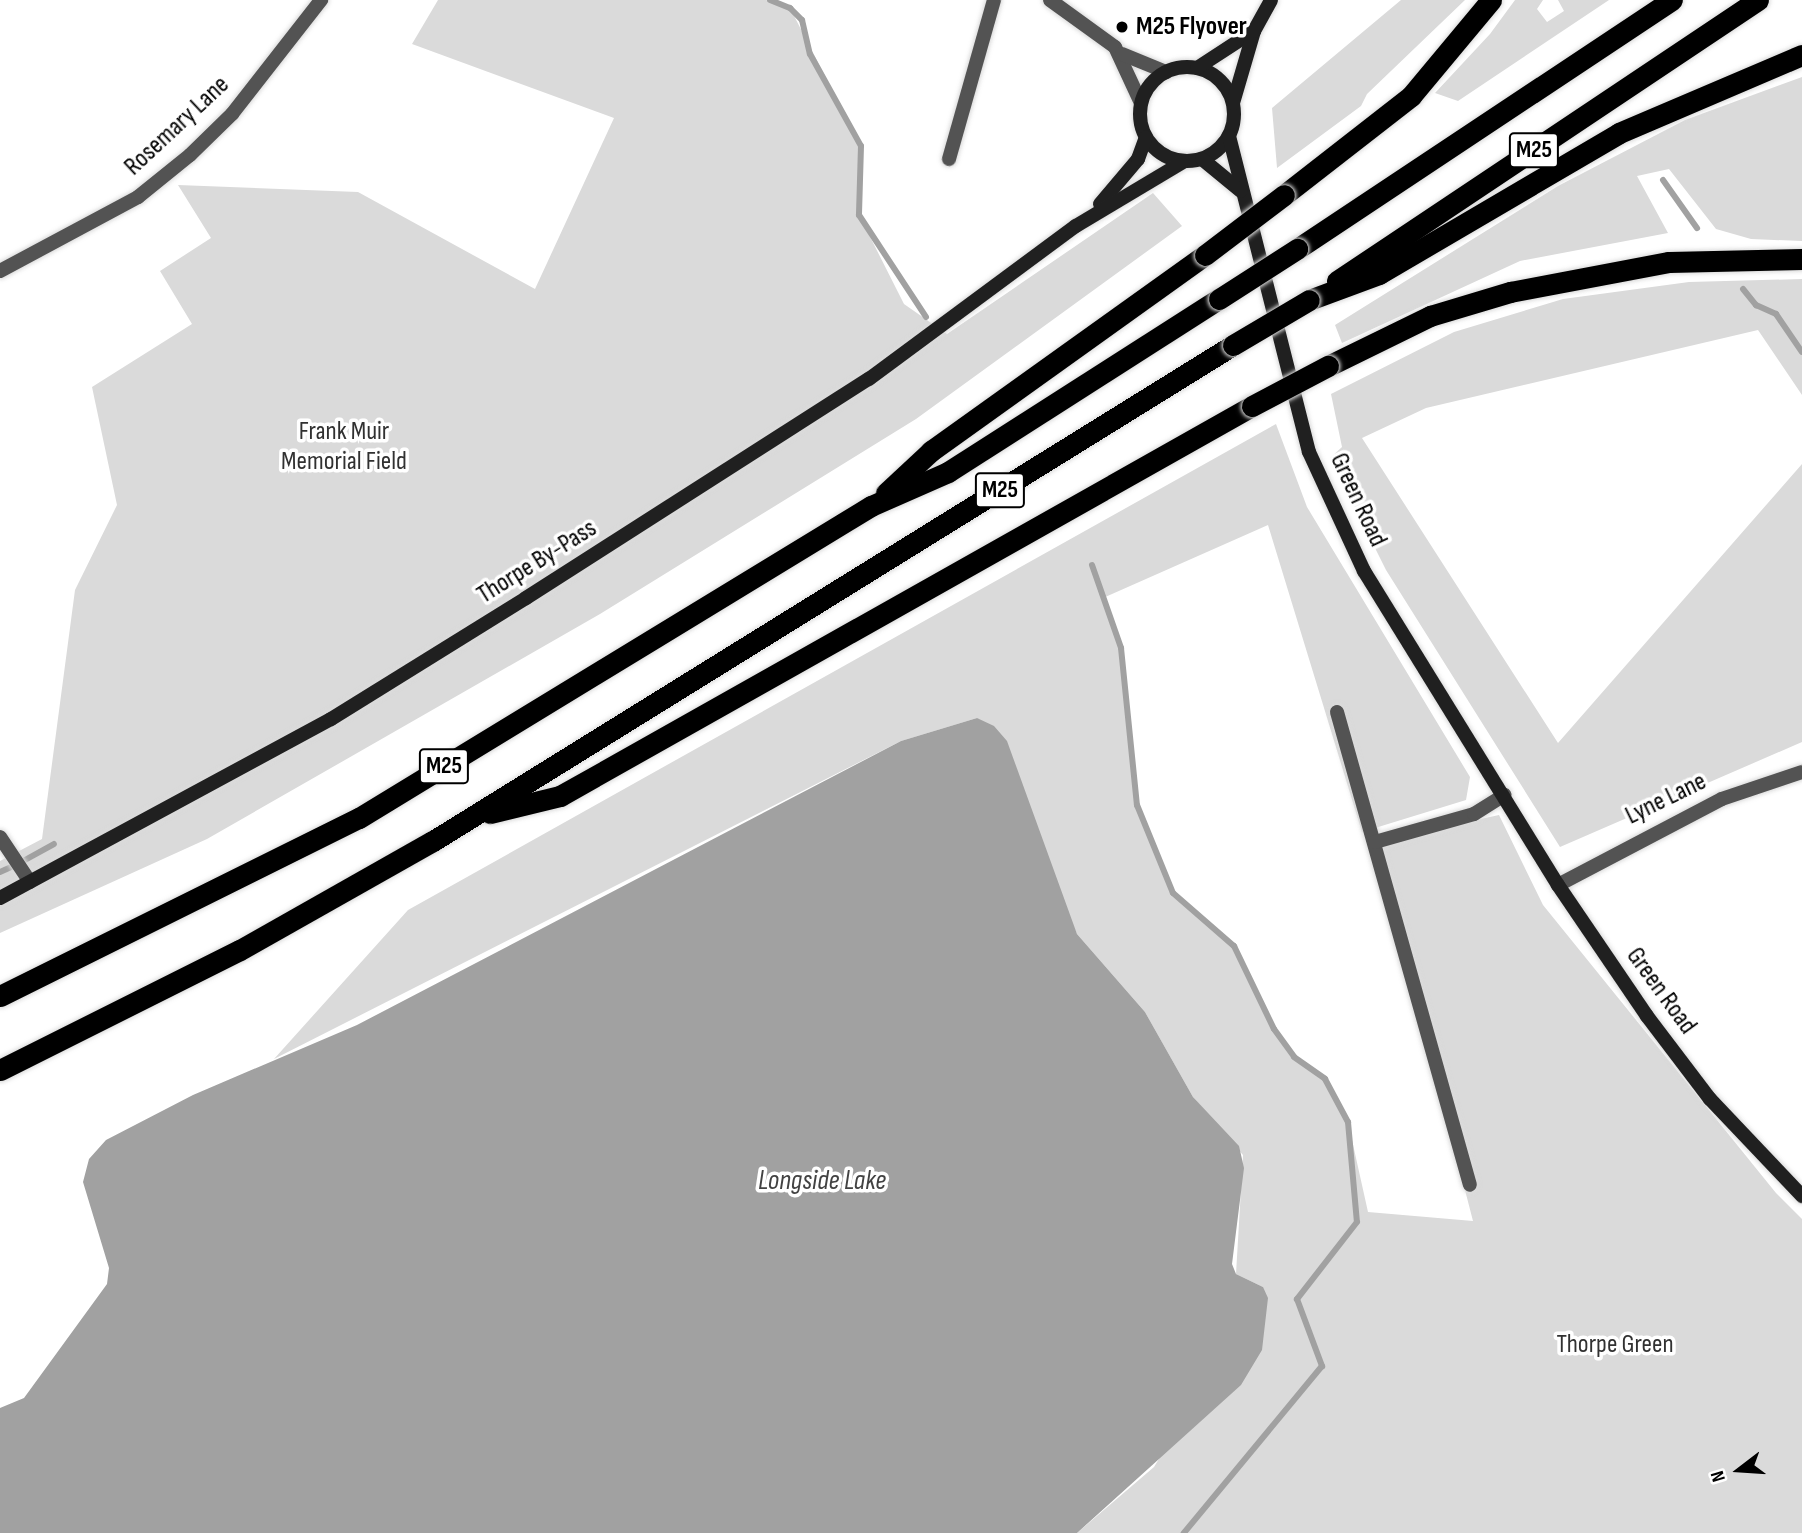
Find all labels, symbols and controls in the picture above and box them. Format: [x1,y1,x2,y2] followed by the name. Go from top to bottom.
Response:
[1136,11,1247,43] place label: M25 Flyover
[1114,19,1130,35] marker: M25 Flyover
[118,70,236,182] street label: Rosemary Lane
[1508,130,1560,170] road number: M25
[281,416,407,478] park label: Frank Muir Memorial Field
[1323,448,1393,552] street label: Green Road
[974,470,1026,510] road number: M25
[472,513,602,611] street label: Thorpe By-Pass
[418,746,470,786] road number: M25
[1621,766,1711,832] street label: Lyne Lane
[1619,942,1703,1040] street label: Green Road
[758,1164,886,1198] water label: Longside Lake
[1556,1329,1674,1361] park label: Thorpe Green
[1704,1435,1774,1505] north arrow
[1706,1468,1731,1485] text: N

